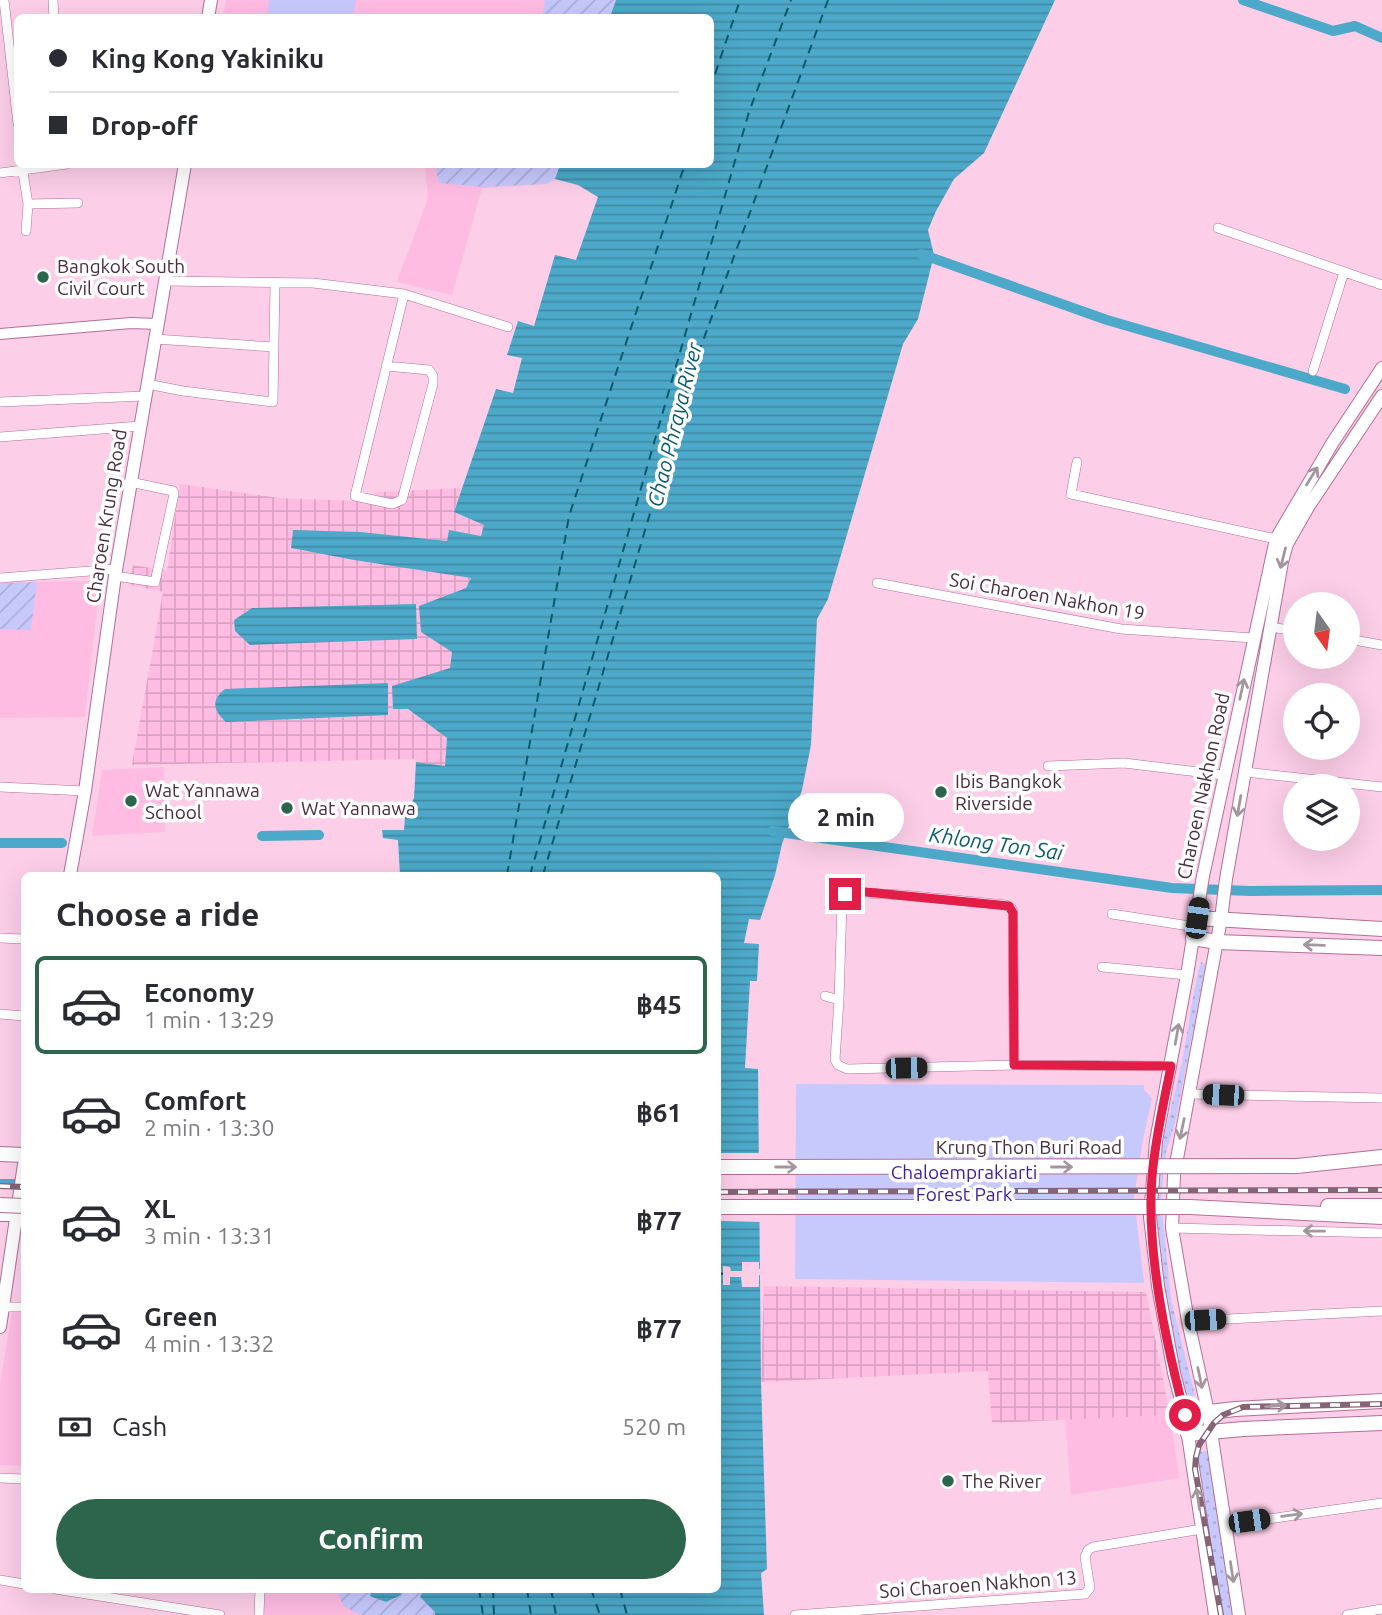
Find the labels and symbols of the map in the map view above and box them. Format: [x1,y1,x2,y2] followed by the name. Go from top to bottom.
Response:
[57,255,185,299] place label: Bangkok South Civil Court
[35,269,51,285] marker: Bangkok South Civil Court
[642,339,706,509] water label: Chao Phraya River
[81,427,131,605] street label: Charoen Krung Road
[1306,466,1320,486] one-way arrow
[1276,546,1289,569] one-way arrow
[948,568,1146,624] street label: Soi Charoen Nakhon 19
[1283,592,1360,668] north arrow
[1236,678,1249,701] one-way arrow
[1172,691,1234,881] street label: Charoen Nakhon Road
[955,770,1062,814] place label: Ibis Bangkok Riverside
[145,779,260,823] place label: Wat Yannawa School
[933,784,949,800] marker: Ibis Bangkok Riverside
[787,792,903,842] callout: 2 min
[123,793,139,809] marker: Wat Yannawa School
[1232,794,1245,817] one-way arrow
[301,797,416,819] place label: Wat Yannawa
[279,800,295,816] marker: Wat Yannawa
[928,822,1065,864] water label: Khlong Ton Sai
[829,878,861,910] route end
[1184,896,1211,940] car
[1303,939,1326,952] one-way arrow
[1170,1023,1184,1046] one-way arrow
[885,1057,928,1079] car
[1202,1084,1245,1106] car
[1175,1117,1189,1140] one-way arrow
[936,1136,1122,1158] street label: Krung Thon Buri Road
[774,1160,797,1174] one-way arrow
[1050,1160,1073,1174] one-way arrow
[891,1161,1037,1205] park label: Chaloemprakiarti Forest Park
[1303,1224,1326,1238] one-way arrow
[1184,1308,1227,1332] car
[1194,1366,1208,1389] one-way arrow
[1169,1399,1201,1431] route start
[1264,1400,1287,1413] one-way arrow
[962,1470,1042,1492] place label: The River
[940,1473,956,1489] marker: The River
[1191,1488,1204,1511] one-way arrow
[1227,1508,1272,1534] car
[1280,1508,1303,1521] one-way arrow
[1226,1560,1239,1583] one-way arrow
[879,1566,1077,1602] street label: Soi Charoen Nakhon 13

